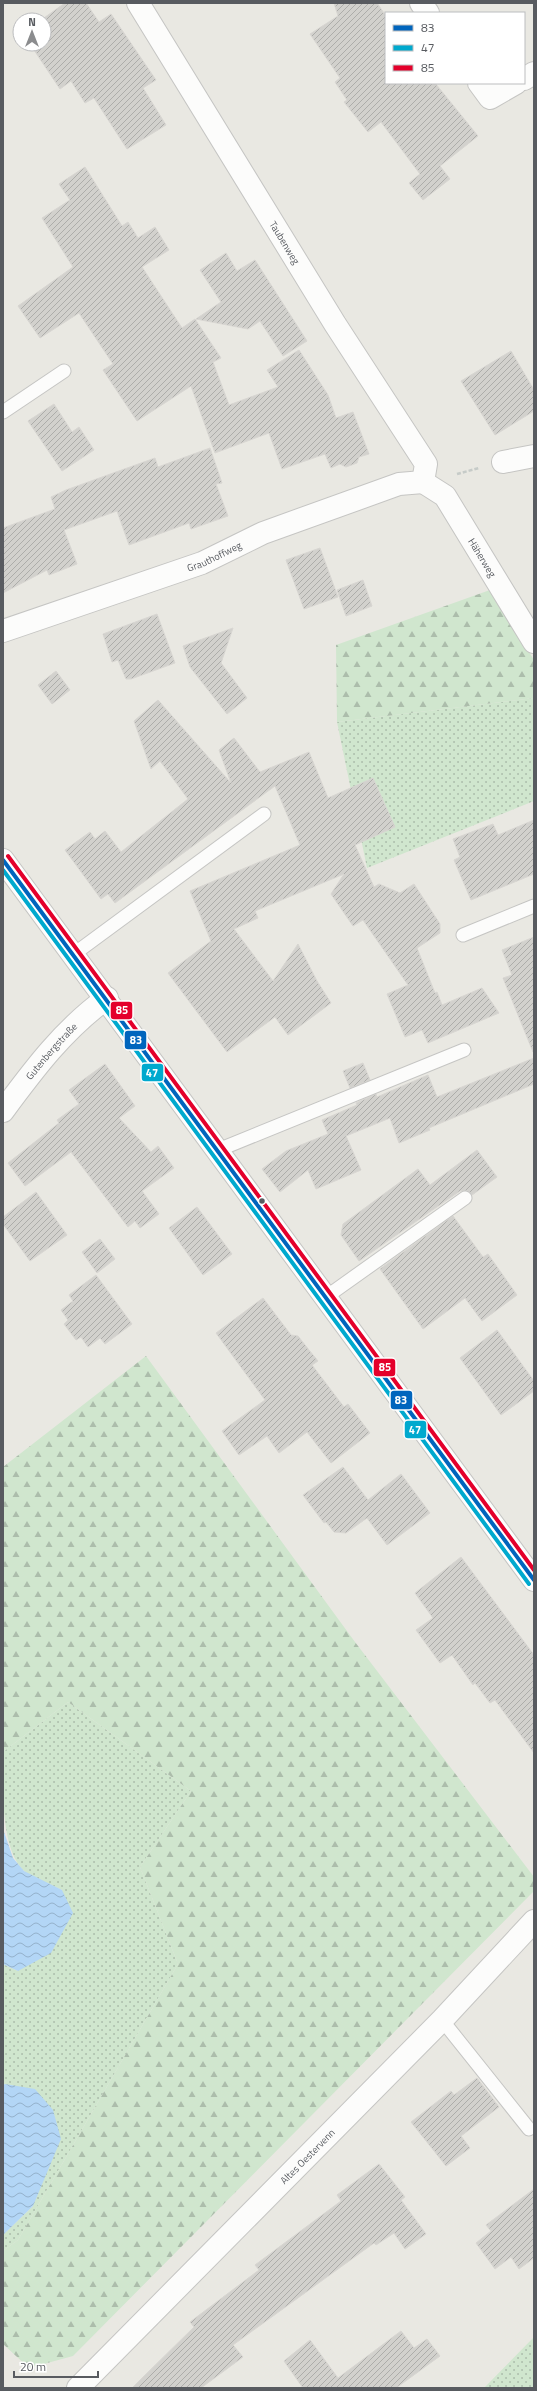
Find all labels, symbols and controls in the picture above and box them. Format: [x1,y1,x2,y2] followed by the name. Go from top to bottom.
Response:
[12,12,52,52] north arrow
[385,12,525,84] legend
[28,14,36,30] text: N
[421,18,434,37] text: 83
[421,38,434,57] text: 47
[421,58,435,77] text: 85
[266,218,304,267] street label: Taubenweg
[464,535,500,580] street label: Häherweg
[185,538,244,576] street label: Grauthoffweg
[110,1001,133,1020] line badge: 85
[116,1002,128,1018] text: 85
[22,1019,81,1083] street label: Gutenbergstraße
[124,1030,147,1050] line badge: 83
[130,1032,142,1048] text: 83
[141,1063,164,1082] line badge: 47
[146,1065,158,1081] text: 47
[257,1196,267,1206] unlabelled marker
[373,1358,396,1377] line badge: 85
[379,1359,391,1375] text: 85
[390,1390,413,1410] line badge: 83
[395,1392,407,1408] text: 83
[404,1420,427,1439] line badge: 47
[409,1422,421,1438] text: 47
[277,2125,338,2188] street label: Altes Oestervenn
[14,2353,98,2379] scale bar
[20,2357,46,2376] text: 20 m

